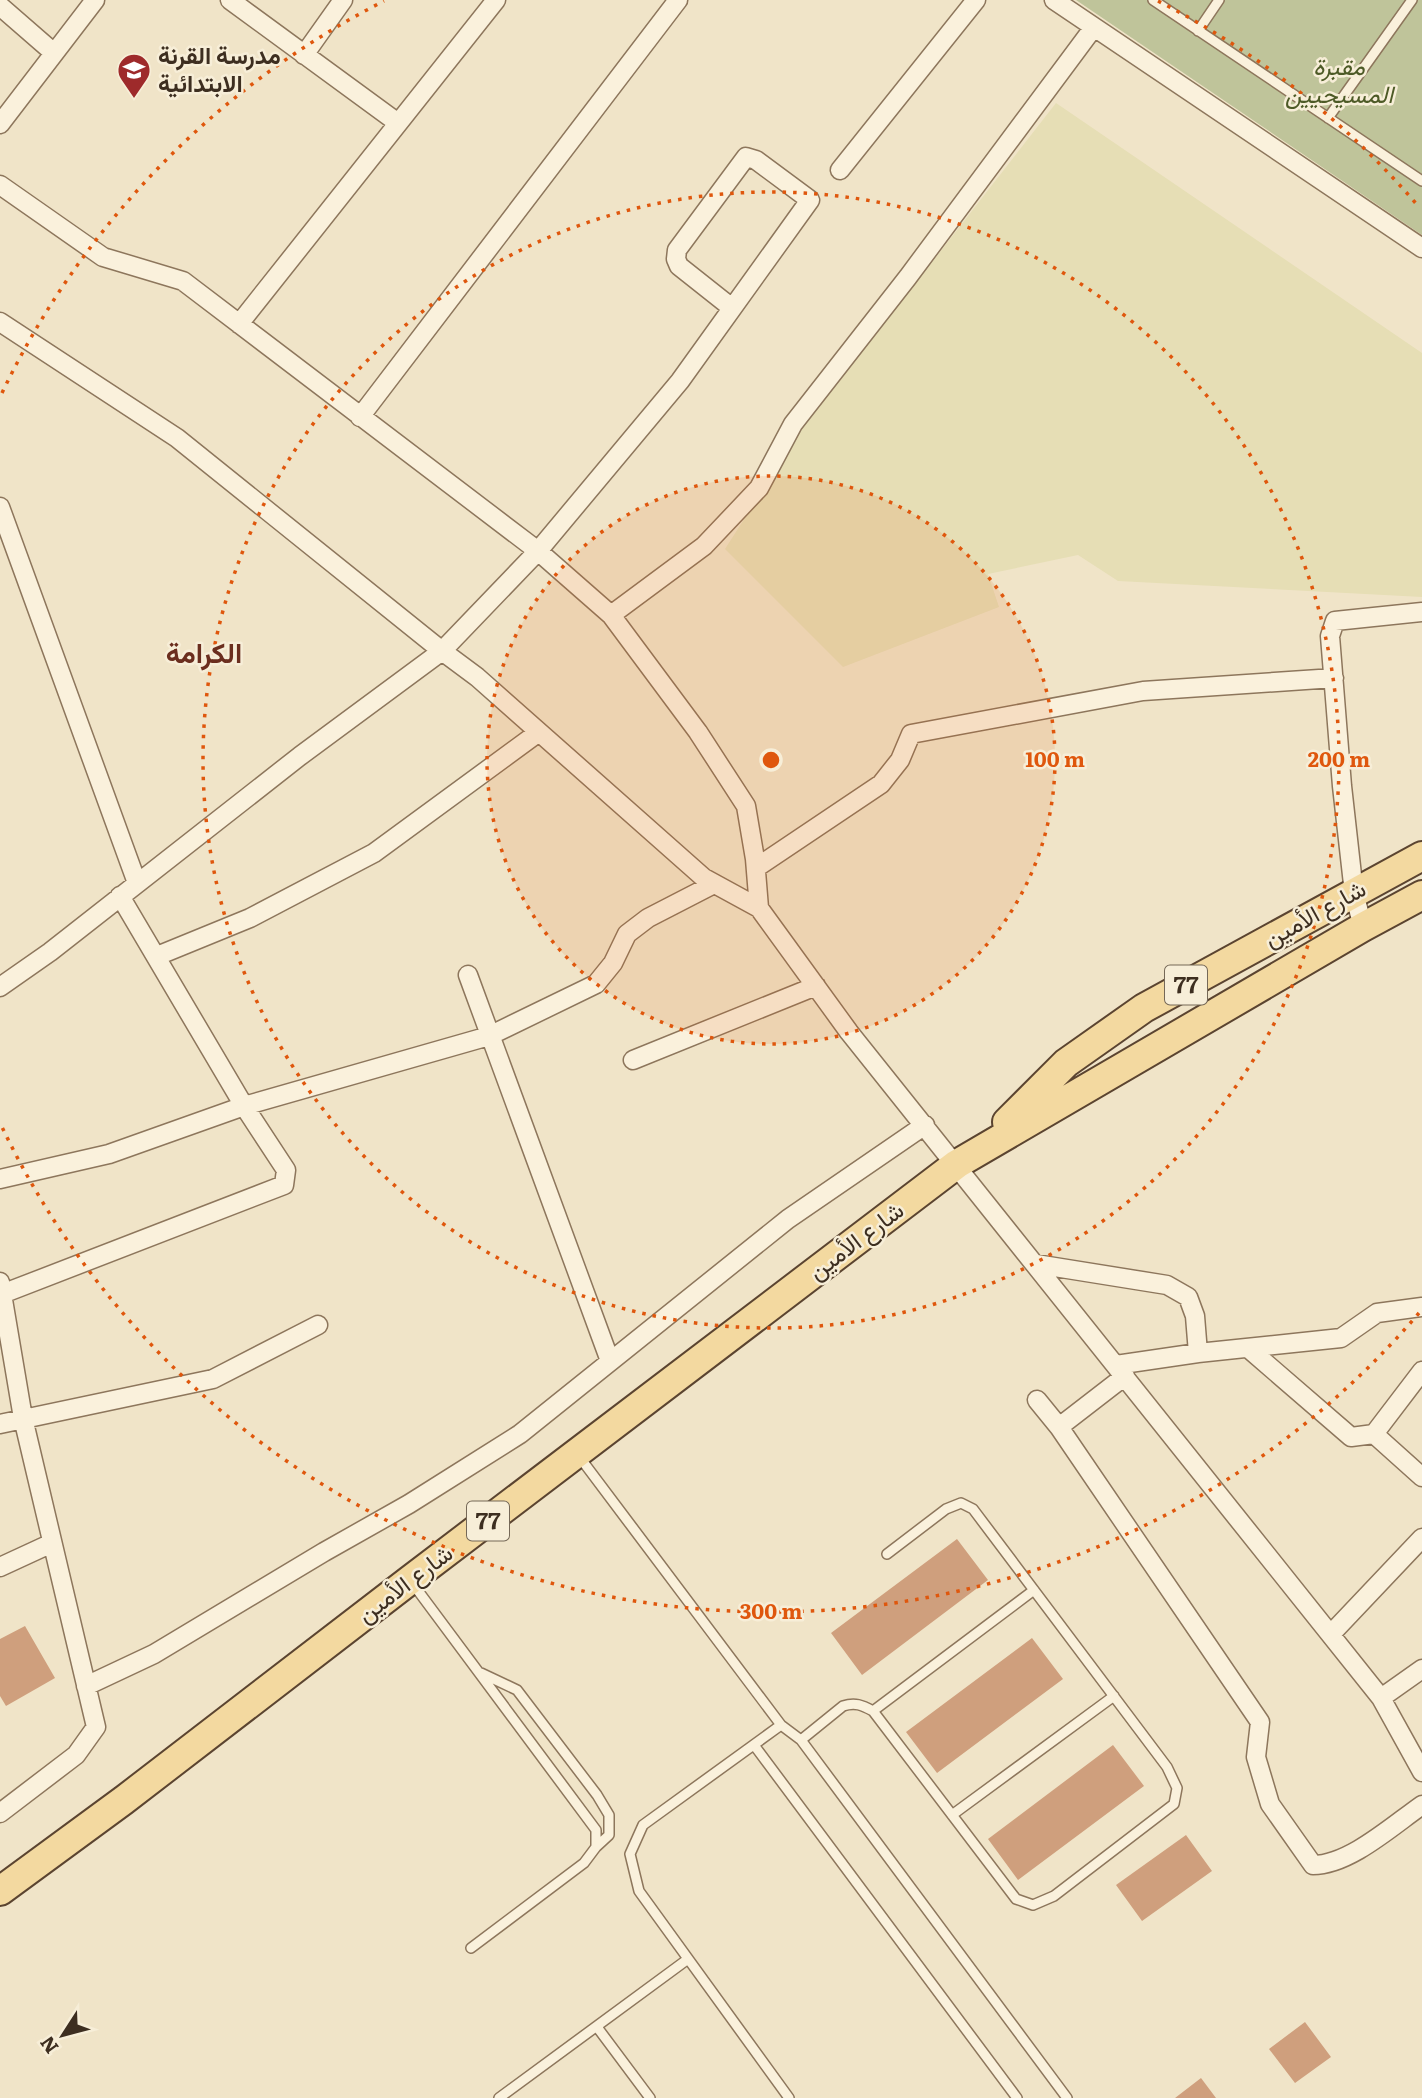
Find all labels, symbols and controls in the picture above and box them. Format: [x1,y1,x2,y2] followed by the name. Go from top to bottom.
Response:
[158,36,281,99] place label: مدرسة القرنة الابتدائية
[1285,47,1395,110] park label: مقبرة المسيحيين
[115,51,153,100] school or university icon: مدرسة القرنة الابتدائية
[166,630,242,672] district label: الكرامة
[1025,742,1085,773] text: 100 m
[1308,742,1370,773] text: 200 m
[759,748,783,772] centre of rings
[1256,869,1372,955] street label: شارع الأمين
[1165,966,1207,1004] road number: 77
[799,1191,910,1287] street label: شارع الأمين
[467,1502,509,1540] road number: 77
[348,1534,459,1630] street label: شارع الأمين
[740,1594,802,1625] text: 300 m
[28,2000,98,2070] north arrow
[32,2031,64,2060] text: N

